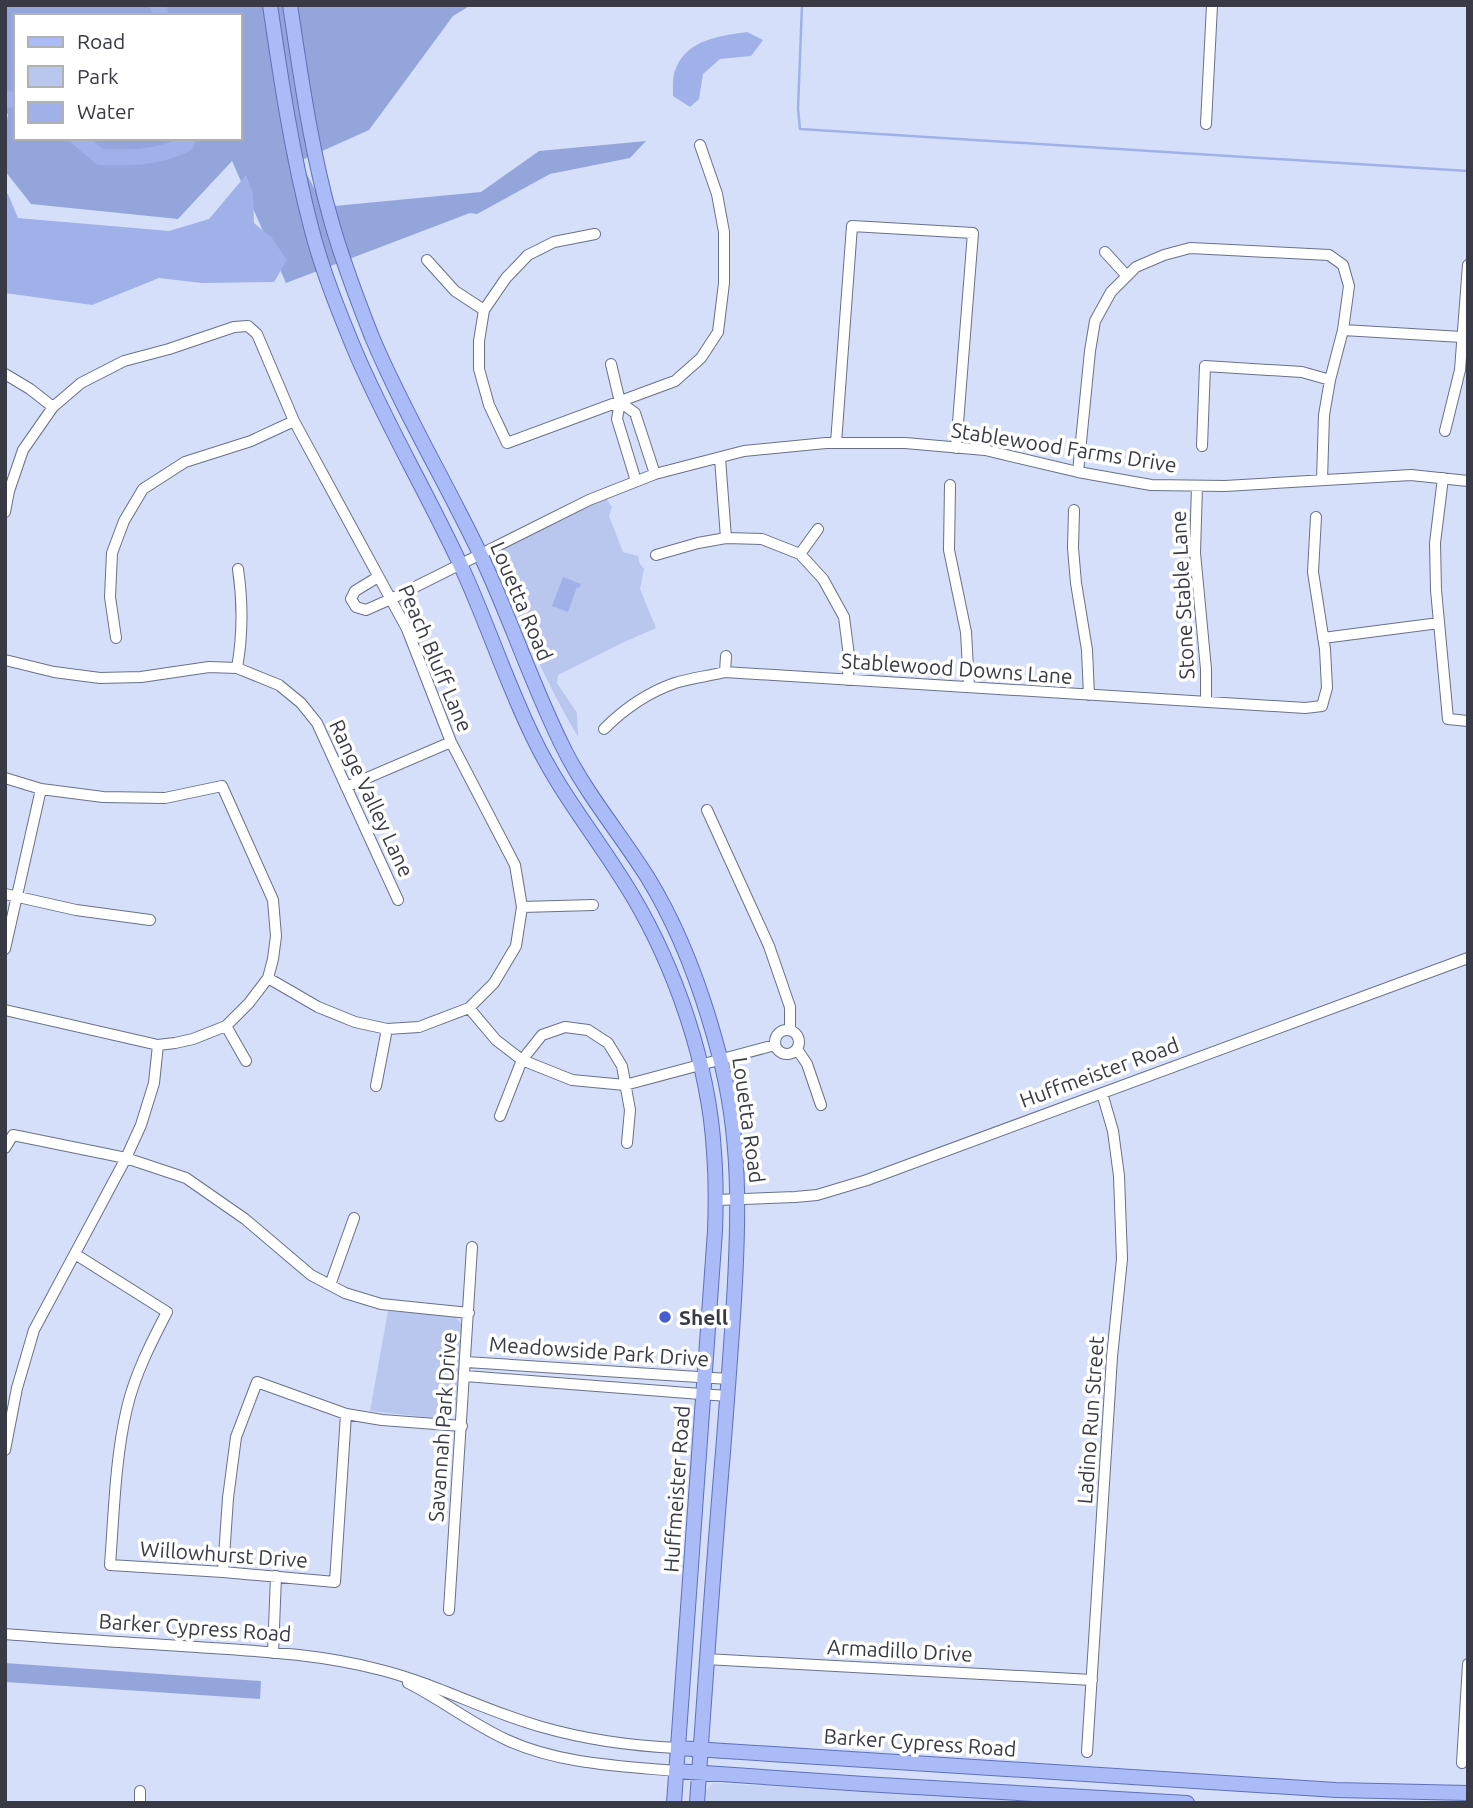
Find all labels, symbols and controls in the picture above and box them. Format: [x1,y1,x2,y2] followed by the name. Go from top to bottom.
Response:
[14,14,242,140] legend
[77,29,125,53] text: Road
[77,64,119,88] text: Park
[77,99,135,123] text: Water
[950,417,1178,477] street label: Stablewood Farms Drive
[1166,510,1198,680] street label: Stone Stable Lane
[486,538,558,664] street label: Louetta Road
[394,581,478,735] street label: Peach Bluff Lane
[841,648,1073,688] street label: Stablewood Downs Lane
[325,716,419,880] street label: Range Valley Lane
[1016,1032,1182,1112] street label: Huffmeister Road
[728,1055,770,1185] street label: Louetta Road
[679,1305,728,1329] place label: Shell
[657,1309,673,1325] marker: Shell
[423,1331,461,1523] street label: Savannah Park Drive
[488,1331,710,1371] street label: Meadowside Park Drive
[1072,1335,1108,1505] street label: Ladino Run Street
[658,1405,694,1573] street label: Huffmeister Road
[139,1536,309,1572] street label: Willowhurst Drive
[98,1608,292,1646] street label: Barker Cypress Road
[827,1634,973,1666] street label: Armadillo Drive
[823,1723,1017,1761] street label: Barker Cypress Road

